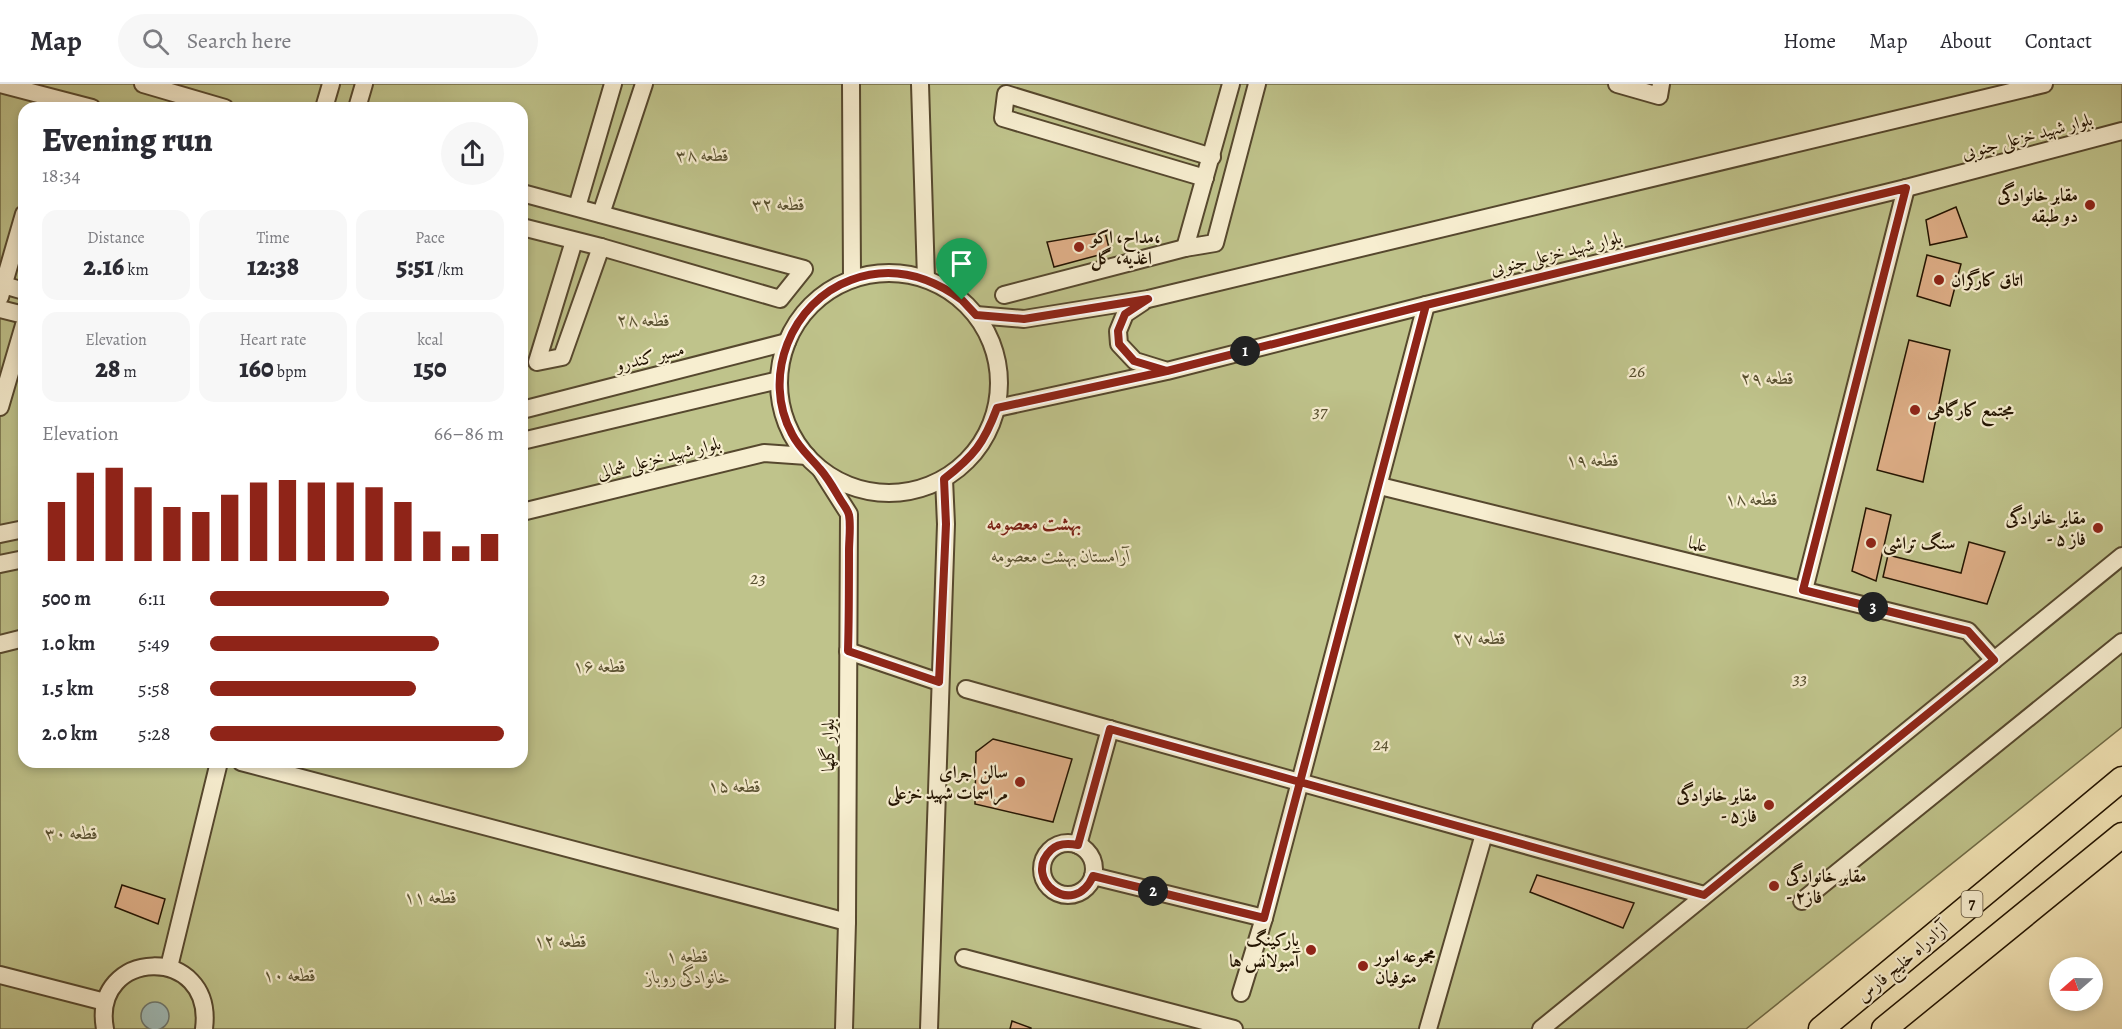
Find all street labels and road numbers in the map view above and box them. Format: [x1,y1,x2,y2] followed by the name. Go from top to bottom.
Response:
[1959,107,2095,166] street label: بلوار شهید خزعلی جنوبی
[1488,225,1625,282] street label: بلوار شهید خزعلی جنوبی
[611,337,687,378] street label: مسیر کندرو
[594,431,724,486] street label: بلوار شهید خزعلی شمالی
[1686,530,1710,558] street label: علما
[816,718,840,772] street label: بلوار گلها
[1962,891,1982,917] road number: 7
[1851,915,1957,1011] street label: آزادراه خلیج فارس

